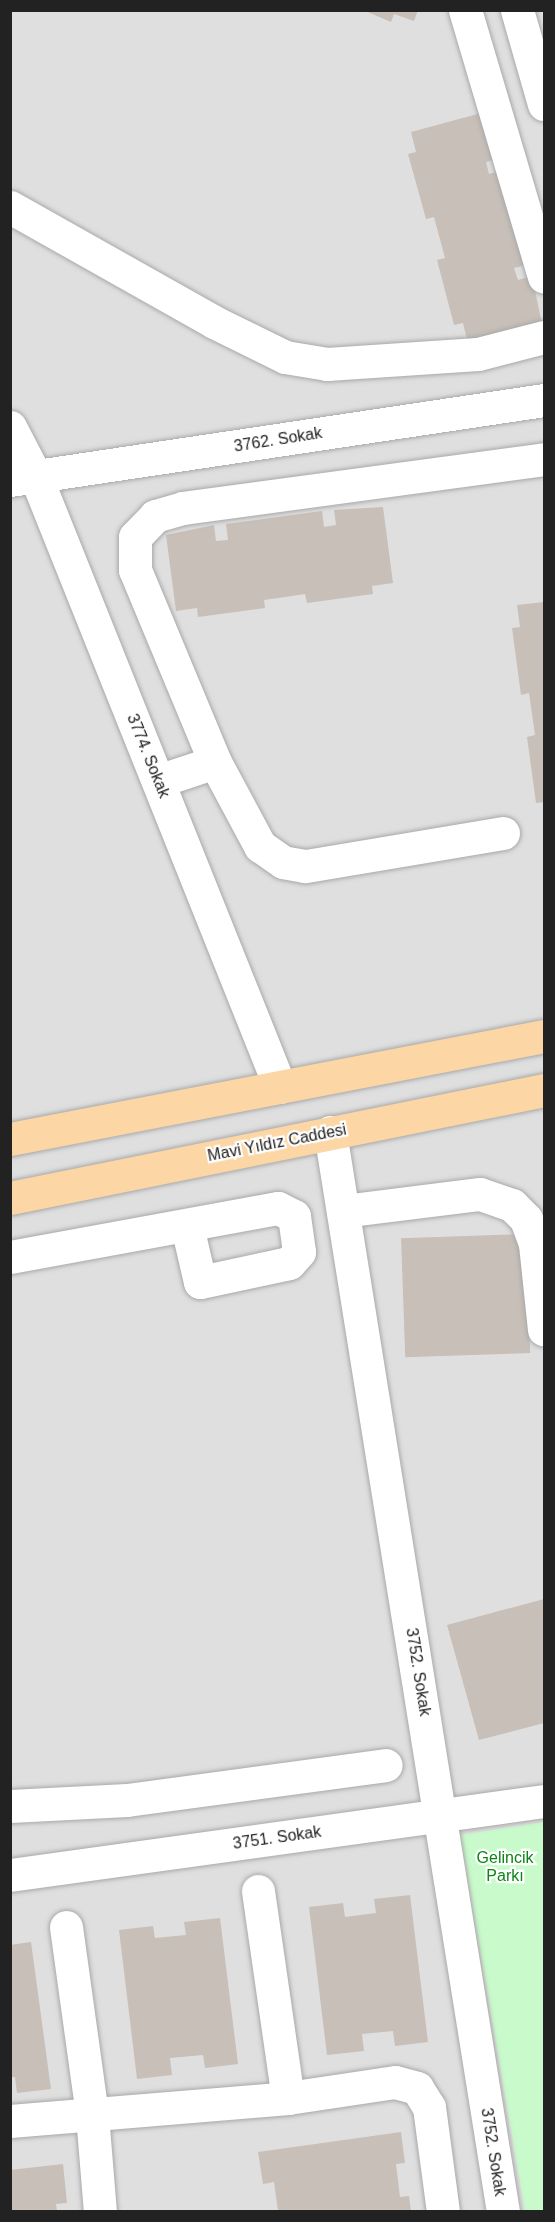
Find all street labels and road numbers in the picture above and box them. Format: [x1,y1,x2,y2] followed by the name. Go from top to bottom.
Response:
[233,424,323,456] street label: 3762. Sokak
[122,711,174,801] street label: 3774. Sokak
[206,1120,348,1166] street label: Mavi Yıldız Caddesi
[402,1627,434,1717] street label: 3752. Sokak
[232,1822,322,1854] street label: 3751. Sokak
[477,2107,509,2197] street label: 3752. Sokak

